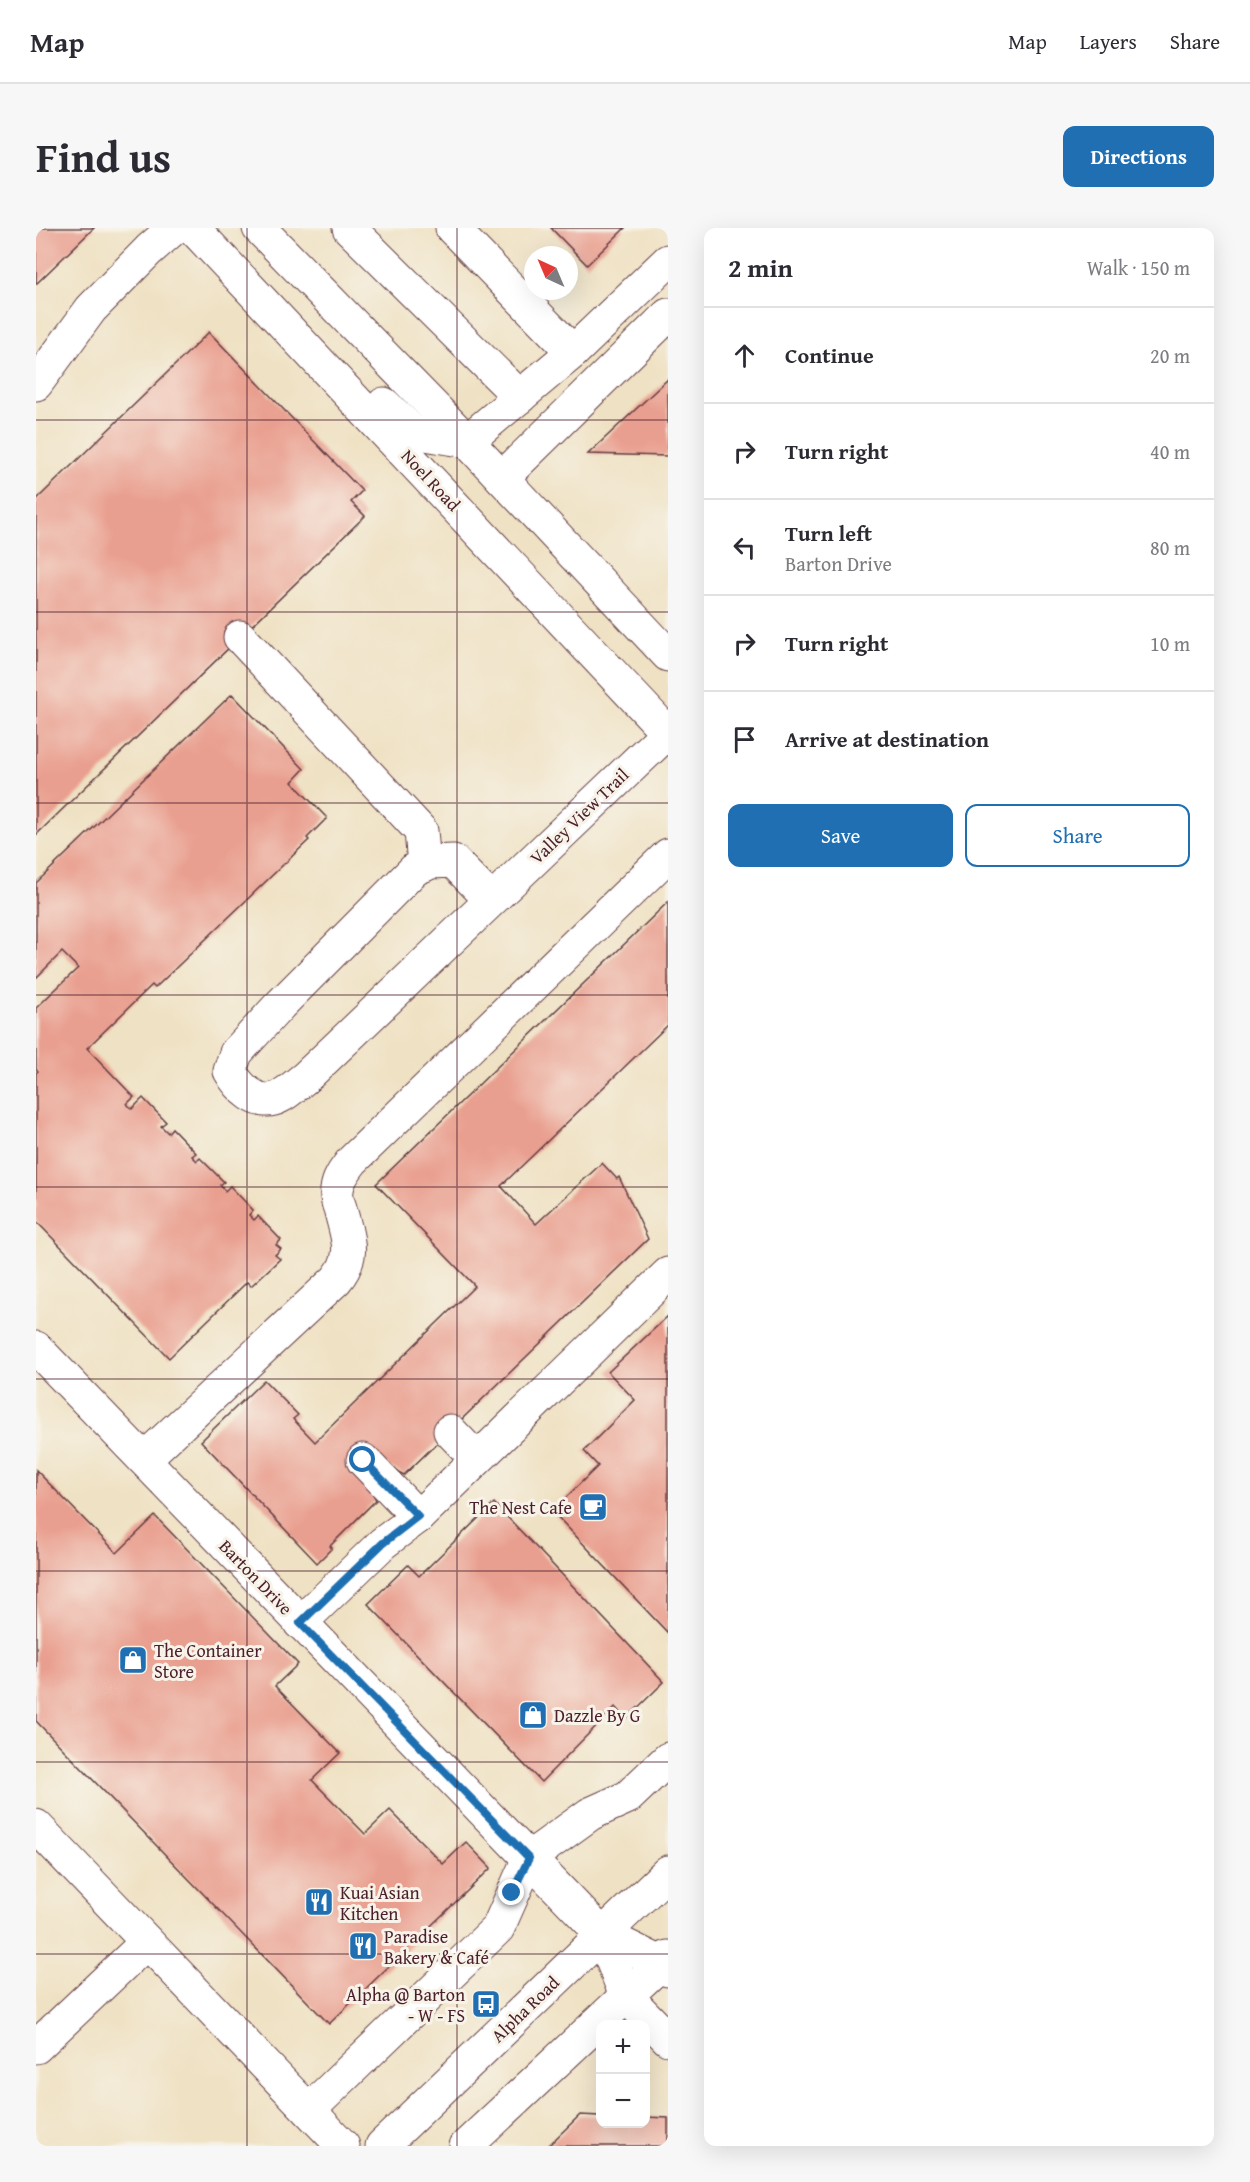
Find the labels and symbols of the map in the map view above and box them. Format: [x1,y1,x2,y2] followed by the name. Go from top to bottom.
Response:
[524,246,578,300] north arrow
[395,443,467,517] street label: Noel Road
[523,762,635,870] street label: Valley View Trail
[349,1446,375,1472] route start
[577,1491,609,1523] cafe icon: The Nest Cafe
[469,1494,572,1521] place label: The Nest Cafe
[213,1533,299,1621] street label: Barton Drive
[154,1637,262,1685] place label: The Container Store
[117,1644,149,1676] shop icon: The Container Store
[517,1699,549,1731] shop icon: Dazzle By G
[554,1702,641,1729] place label: Dazzle By G
[340,1879,420,1927] place label: Kuai Asian Kitchen
[498,1879,524,1905] route end
[303,1886,335,1918] restaurant icon: Kuai Asian Kitchen
[384,1923,489,1971] place label: Paradise Bakery & Café
[347,1930,379,1962] restaurant icon: Paradise Bakery & Café
[485,1969,566,2049] street label: Alpha Road
[346,1981,465,2029] place label: Alpha @ Barton - W - FS
[470,1988,502,2020] bus stop icon: Alpha @ Barton - W - FS

